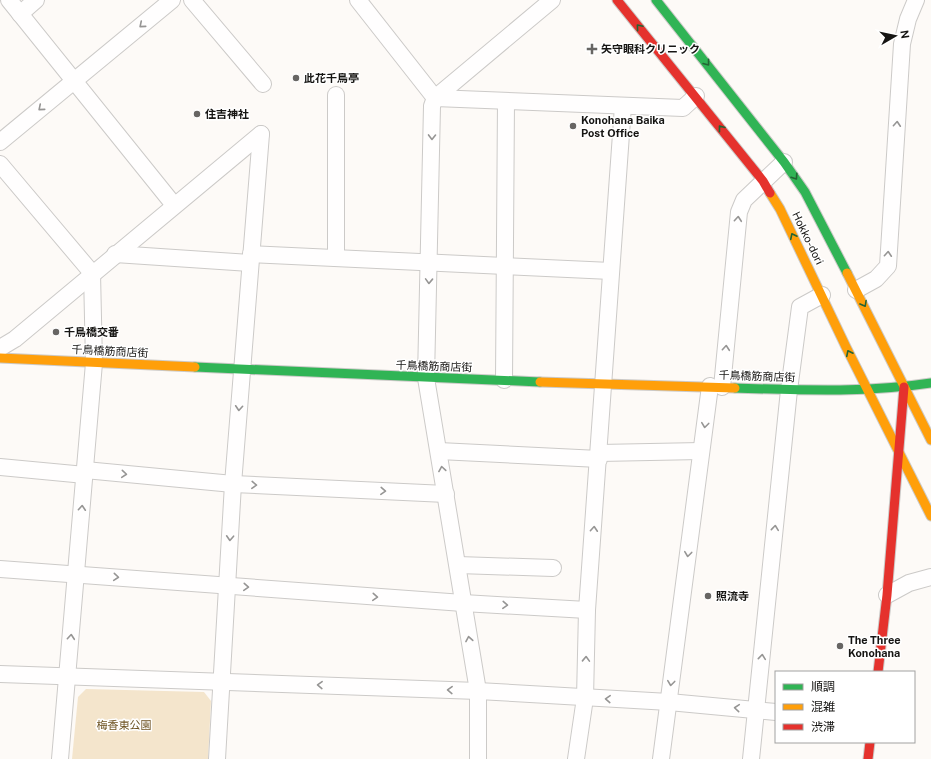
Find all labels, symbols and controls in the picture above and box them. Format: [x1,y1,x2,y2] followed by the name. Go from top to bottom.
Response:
[875,16,915,56] north arrow
[139,20,146,27] one-way arrow
[637,25,644,32] one-way arrow
[898,29,911,40] text: N
[586,43,598,55] marker: 矢守眼科クリニック
[601,43,700,55] place label: 矢守眼科クリニック
[702,59,709,66] one-way arrow
[304,72,359,84] place label: 此花千鳥亭
[291,73,301,83] marker: 此花千鳥亭
[39,103,46,110] one-way arrow
[205,108,249,120] place label: 住吉神社
[192,109,202,119] marker: 住吉神社
[581,114,665,139] place label: Konohana Baika Post Office
[568,121,578,131] marker: Konohana Baika Post Office
[892,121,901,127] one-way arrow
[719,126,726,133] one-way arrow
[428,134,436,140] one-way arrow
[790,173,797,180] one-way arrow
[790,210,826,266] street label: Hokko-dori
[733,216,742,222] one-way arrow
[790,233,798,240] one-way arrow
[884,251,893,257] one-way arrow
[425,278,433,284] one-way arrow
[859,300,866,307] one-way arrow
[64,326,119,338] place label: 千鳥橋交番
[51,327,61,337] marker: 千鳥橋交番
[71,343,149,359] street label: 千鳥橋筋商店街
[721,345,730,351] one-way arrow
[846,350,854,357] one-way arrow
[395,359,473,373] street label: 千鳥橋筋商店街
[718,369,796,383] street label: 千鳥橋筋商店街
[234,405,243,411] one-way arrow
[701,422,710,428] one-way arrow
[438,466,447,472] one-way arrow
[121,469,127,478] one-way arrow
[251,480,257,489] one-way arrow
[380,486,386,495] one-way arrow
[78,505,87,511] one-way arrow
[770,525,779,531] one-way arrow
[589,526,598,532] one-way arrow
[225,535,234,541] one-way arrow
[684,551,693,557] one-way arrow
[113,573,119,582] one-way arrow
[243,583,249,592] one-way arrow
[716,590,749,602] place label: 照流寺
[703,591,713,601] marker: 照流寺
[372,592,378,601] one-way arrow
[502,601,508,610] one-way arrow
[67,634,76,640] one-way arrow
[848,634,901,659] place label: The Three Konohana
[466,636,474,642] one-way arrow
[835,641,845,651] marker: The Three Konohana
[757,654,766,660] one-way arrow
[582,656,590,662] one-way arrow
[775,671,915,743] legend
[667,680,676,686] one-way arrow
[811,680,835,694] text: 順調
[317,681,323,690] one-way arrow
[447,686,453,695] one-way arrow
[605,694,611,703] one-way arrow
[811,700,835,714] text: 混雑
[734,704,740,713] one-way arrow
[97,719,152,731] park label: 梅香東公園
[811,720,835,734] text: 渋滞

